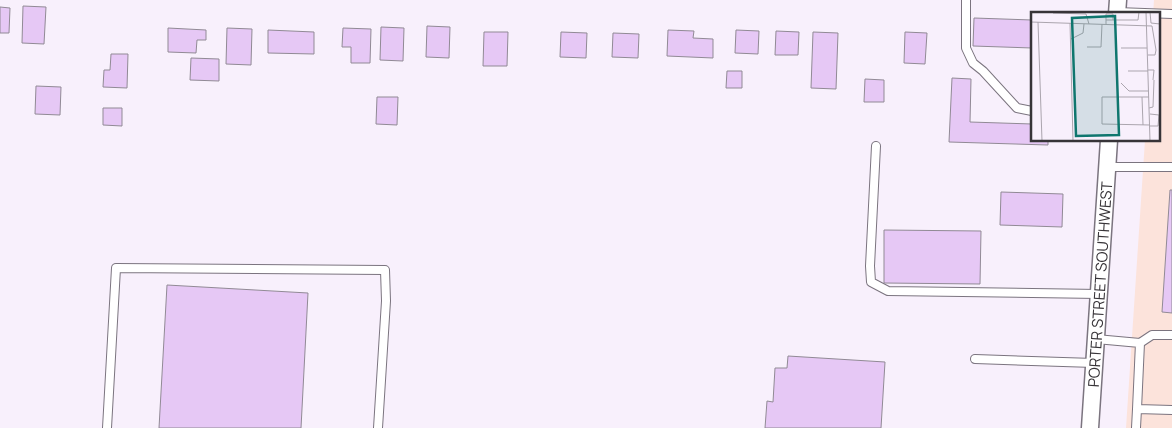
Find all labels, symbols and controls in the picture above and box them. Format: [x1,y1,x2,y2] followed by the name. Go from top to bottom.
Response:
[1031,12,1160,141] inset map
[1082,181,1117,388] street label: PORTER STREET SOUTHWEST

